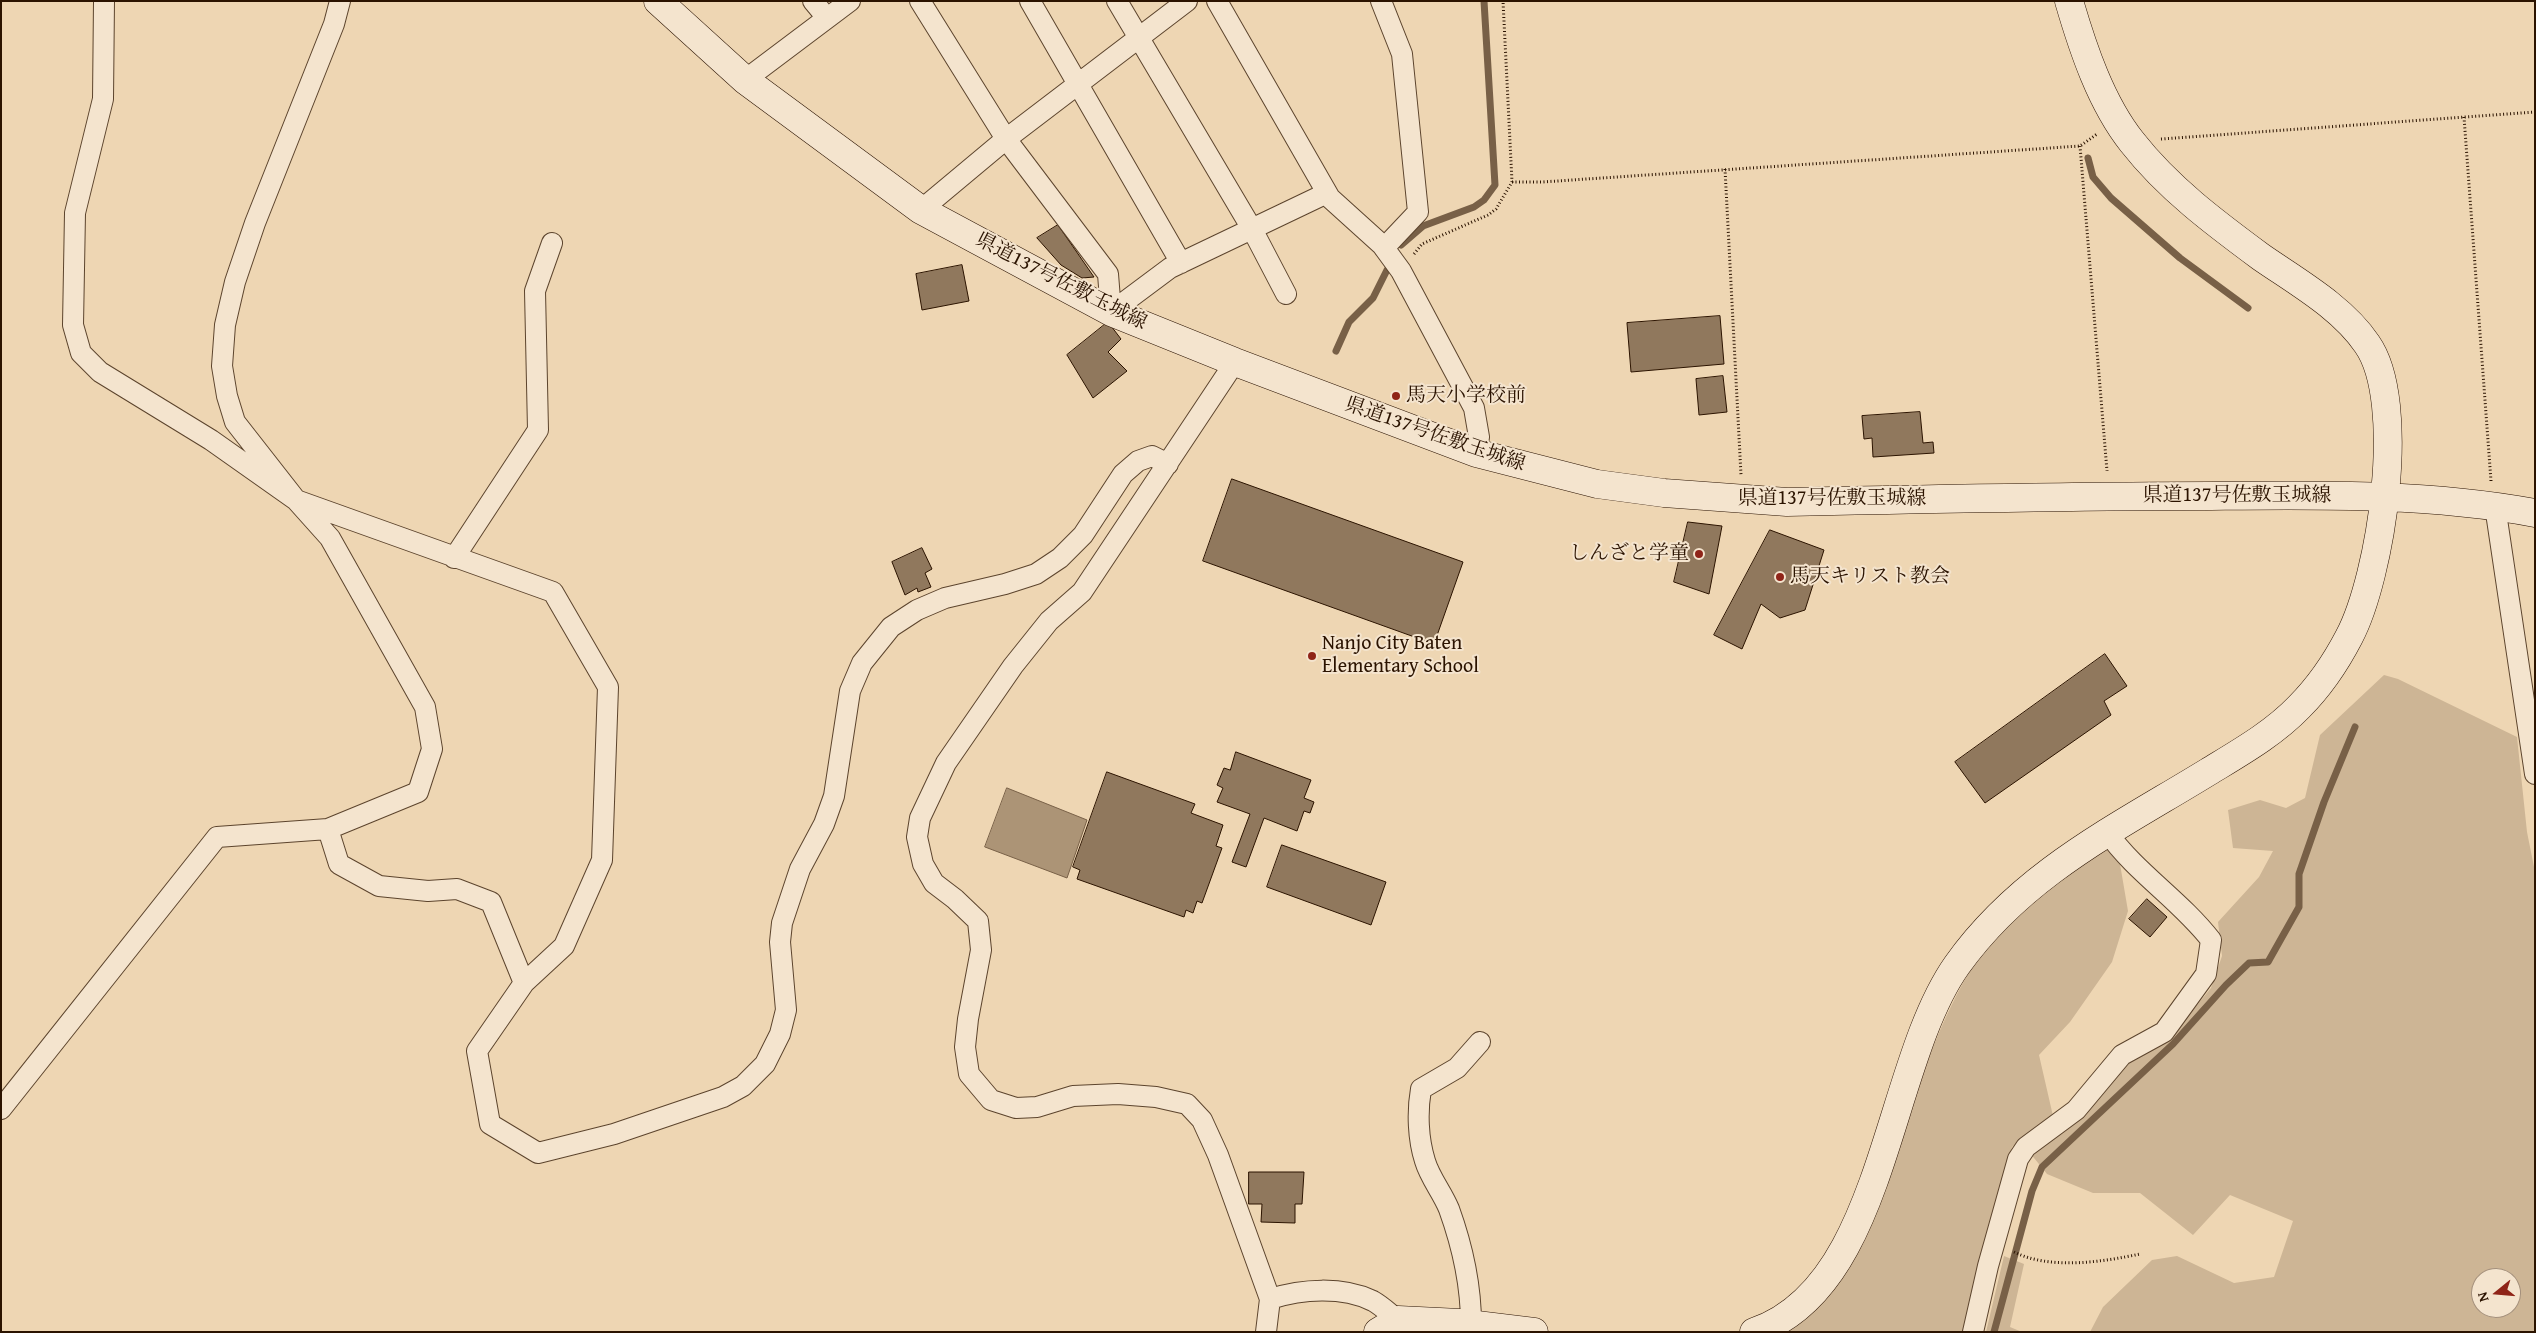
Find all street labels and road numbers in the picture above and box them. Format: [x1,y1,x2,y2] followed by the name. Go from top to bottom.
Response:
[971,228,1151,336] street label: 県道137号佐敷玉城線
[1342,393,1528,477] street label: 県道137号佐敷玉城線
[2143,484,2331,508] street label: 県道137号佐敷玉城線
[1738,487,1926,511] street label: 県道137号佐敷玉城線

